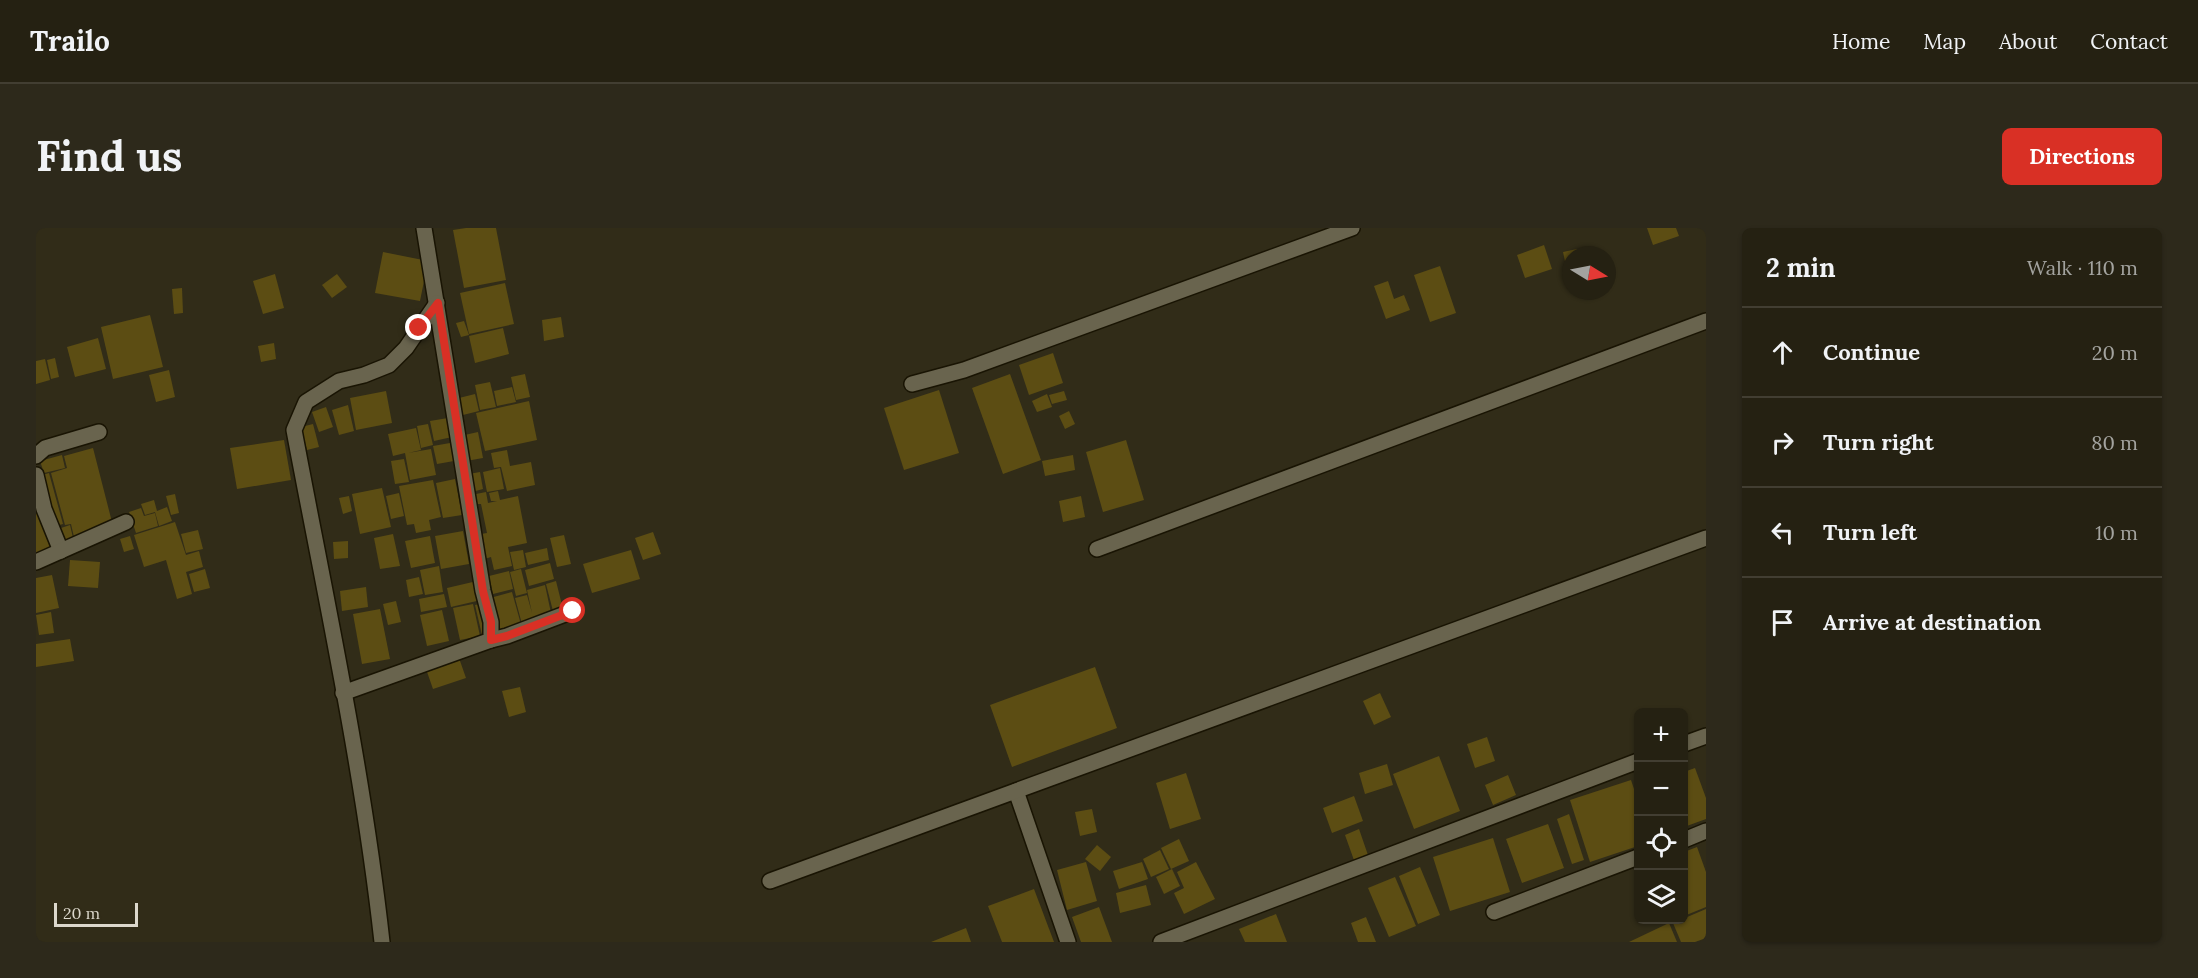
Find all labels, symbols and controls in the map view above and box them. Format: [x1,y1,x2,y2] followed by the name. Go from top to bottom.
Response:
[30,23,110,59] text: Trailo
[1832,28,1890,55] text: Home
[1923,28,1966,55] text: Map
[1999,28,2057,55] text: About
[2090,28,2168,55] text: Contact
[2002,128,2162,185] button: Directions
[36,129,182,183] text: Find us
[1562,246,1616,300] north arrow
[1766,251,1836,284] text: 2 min
[2027,255,2138,280] text: Walk · 110 m
[405,314,431,340] route end
[1766,336,1799,369] icon: ahead
[1823,338,1920,366] text: Continue
[2092,340,2138,365] text: 20 m
[1766,426,1799,459] icon: right
[1823,428,1934,456] text: Turn right
[2091,430,2138,455] text: 80 m
[1766,516,1799,549] icon: left
[1823,518,1917,546] text: Turn left
[2095,520,2138,545] text: 10 m
[559,597,585,623] route start
[1766,606,1799,639] icon: arrive
[1823,608,2041,636] text: Arrive at destination
[1634,708,1688,924] map controls
[1634,708,1688,762] button: +
[1634,762,1688,816] button: −
[1634,816,1688,870] button: locate
[1634,870,1688,924] button: layers
[54,900,138,928] scale bar
[63,903,100,923] text: 20 m

